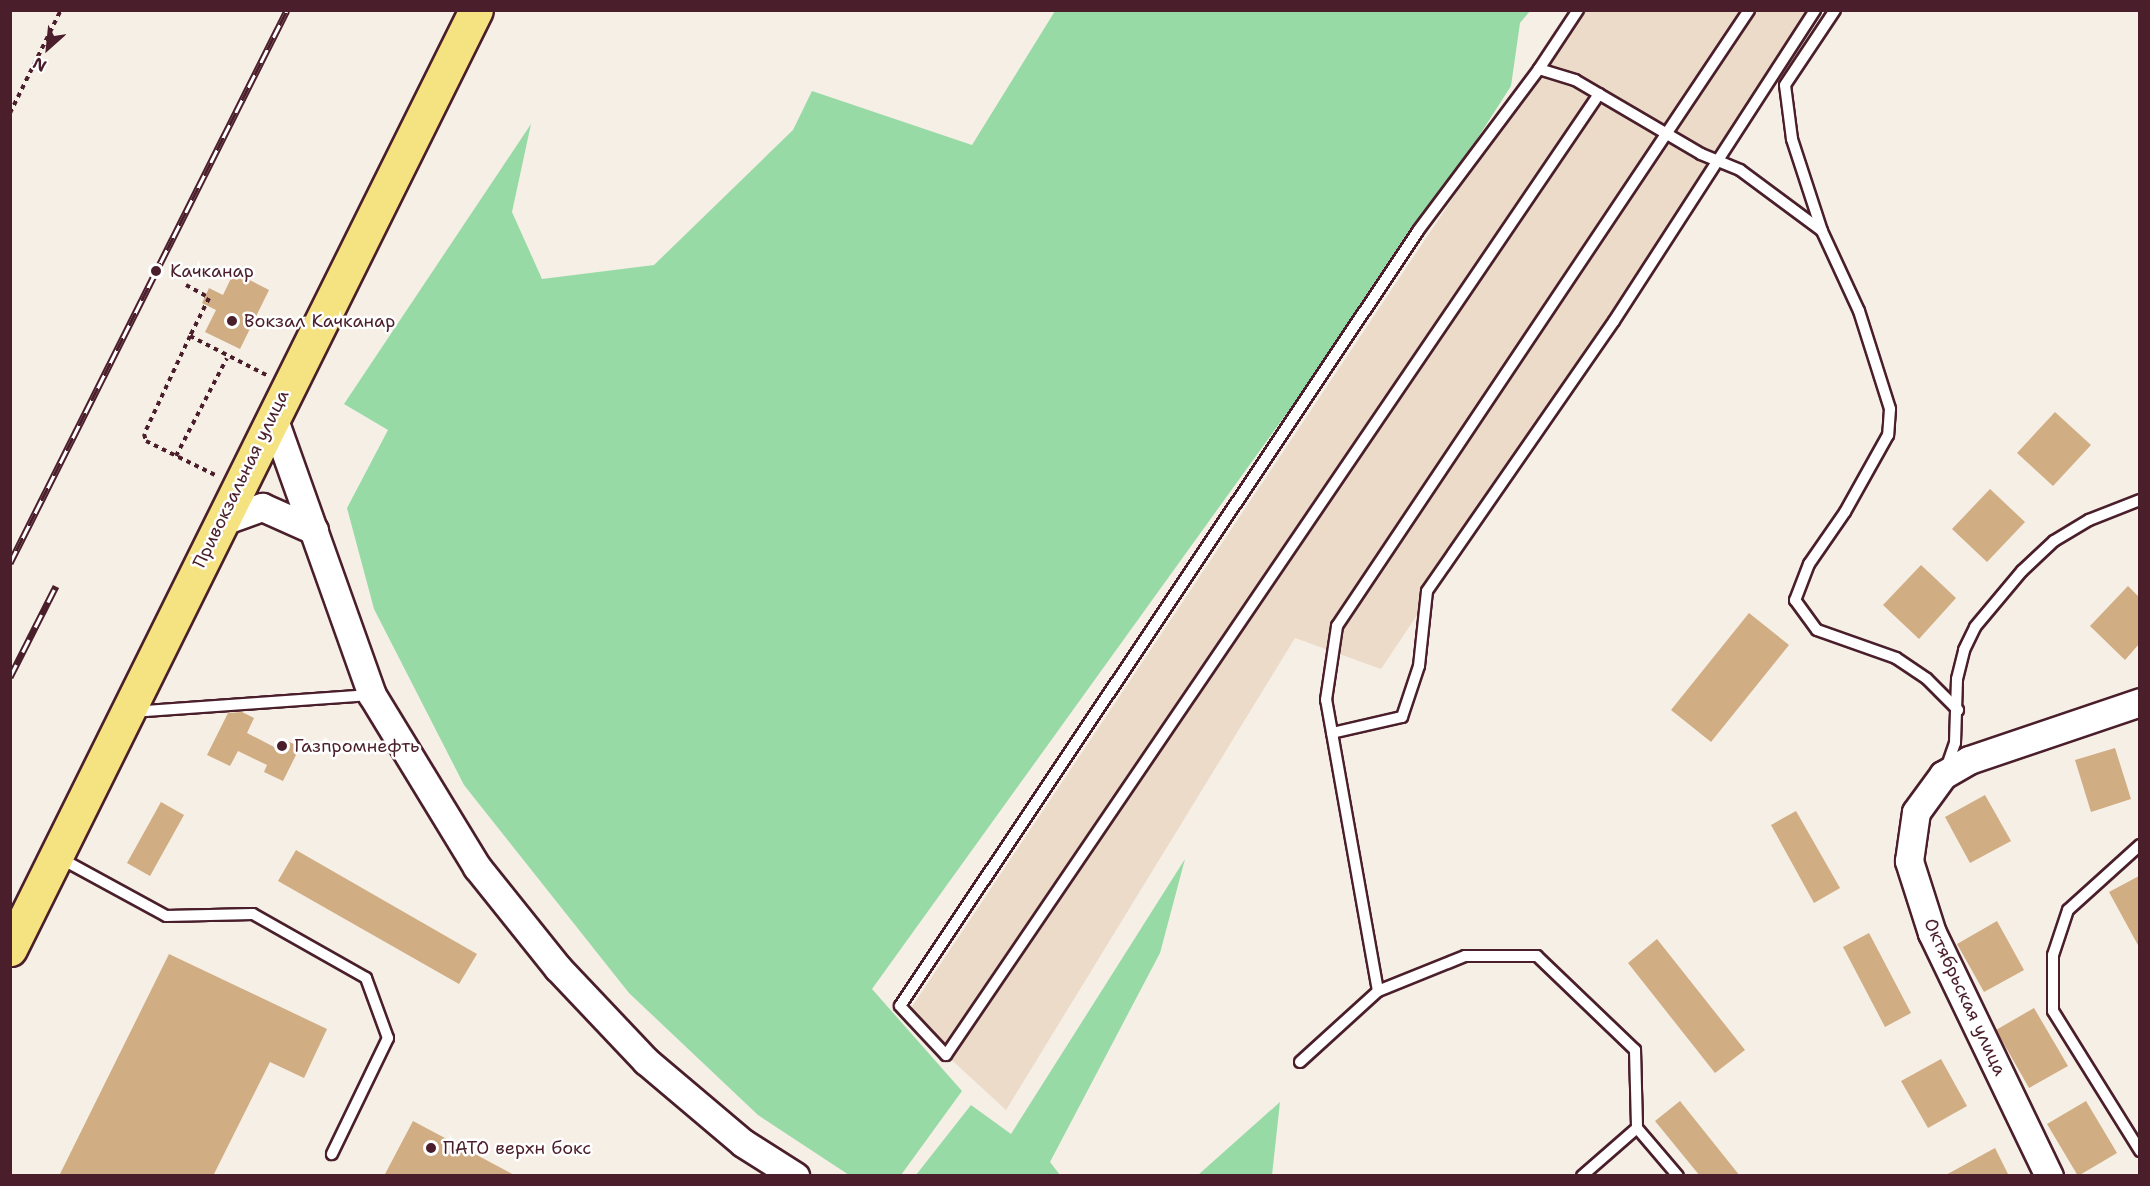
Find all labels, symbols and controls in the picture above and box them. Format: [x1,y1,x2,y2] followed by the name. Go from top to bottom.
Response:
[18,18,78,78] north arrow
[29,52,50,77] text: N
[170,260,254,282] place label: Качканар
[147,262,165,280] marker: Качканар
[244,310,395,332] place label: Вокзал Качканар
[225,314,239,328] marker: Вокзал Качканар
[188,387,294,571] street label: Привокзальная улица
[294,735,419,757] place label: Газпромнефть
[275,739,289,753] marker: Газпромнефть
[1919,915,2011,1079] street label: Октябрьская улица
[443,1137,591,1159] place label: ПАТО верхн бокс
[424,1141,438,1155] marker: ПАТО верхн бокс

